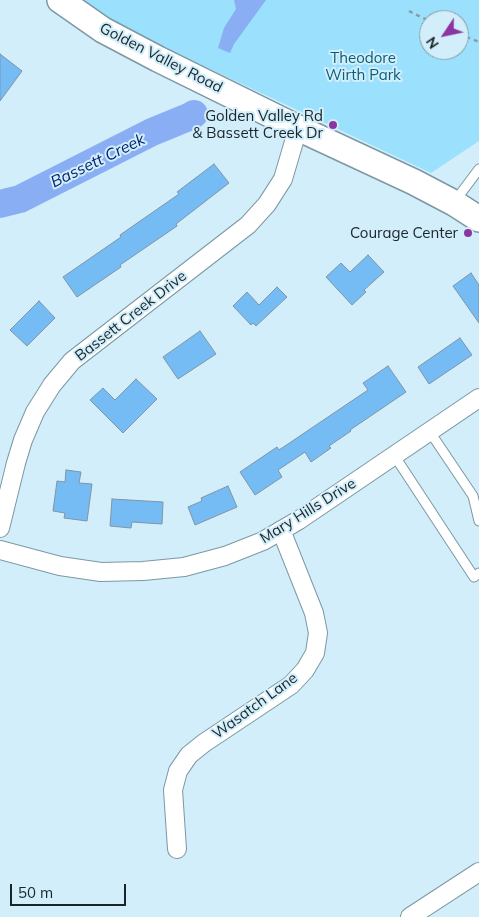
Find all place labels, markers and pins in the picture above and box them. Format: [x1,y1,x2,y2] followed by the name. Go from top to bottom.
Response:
[192,107,323,142] place label: Golden Valley Rd & Bassett Creek Dr
[327,119,339,131] marker: Golden Valley Rd & Bassett Creek Dr
[350,224,458,242] place label: Courage Center
[462,227,474,239] marker: Courage Center

